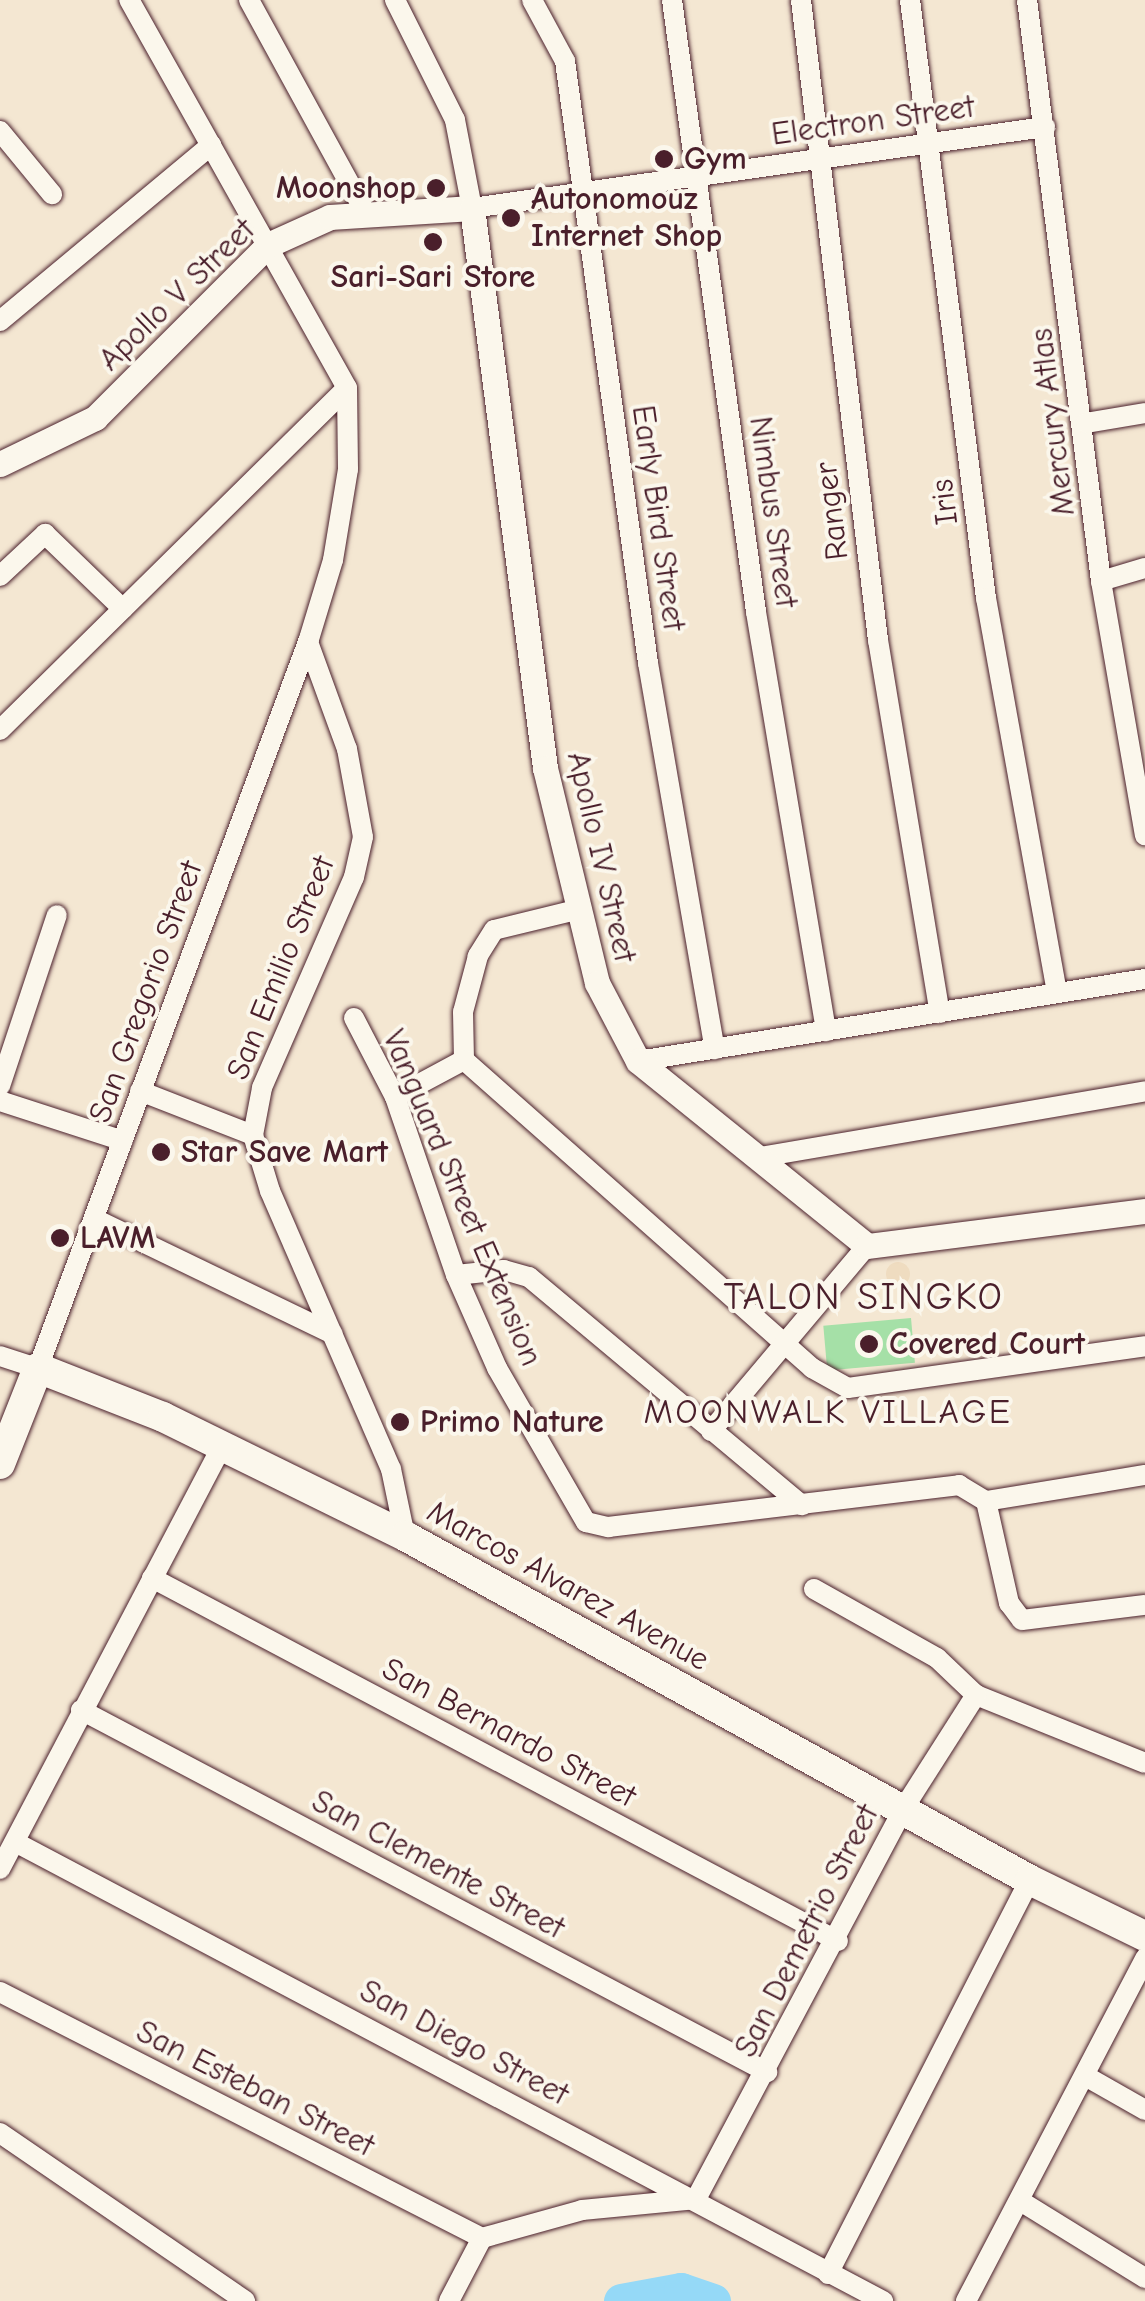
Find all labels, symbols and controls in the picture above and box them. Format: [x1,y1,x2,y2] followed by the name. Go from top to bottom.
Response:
[769,88,977,154] street label: Electron Street
[684,140,747,178] place label: Gym
[653,148,675,170] marker: Gym
[276,169,416,207] place label: Moonshop
[425,177,447,199] marker: Moonshop
[531,181,722,256] place label: Autonomouz Internet Shop
[500,207,522,229] marker: Autonomouz Internet Shop
[91,211,263,379] street label: Apollo V Street
[422,231,444,253] marker: Sari-Sari Store
[331,258,535,296] place label: Sari-Sari Store
[1022,326,1084,518] street label: Mercury Atlas
[623,403,693,633] street label: Early Bird Street
[741,414,805,610] street label: Nimbus Street
[807,460,857,562] street label: Ranger
[923,477,967,527] street label: Iris
[558,748,644,966] street label: Apollo IV Street
[219,851,343,1085] street label: San Emilio Street
[81,856,211,1128] street label: San Gregorio Street
[374,1024,550,1372] street label: Vanguard Street Extension
[181,1133,388,1171] place label: Star Save Mart
[150,1141,172,1163] marker: Star Save Mart
[80,1219,155,1257] place label: LAVM
[49,1227,71,1249] marker: LAVM
[724,1275,1004,1321] district label: TALON SINGKO
[889,1325,1085,1363] place label: Covered Court
[858,1333,880,1355] marker: Covered Court
[644,1391,1012,1433] district label: MOONWALK VILLAGE
[420,1403,604,1441] place label: Primo Nature
[389,1411,411,1433] marker: Primo Nature
[420,1493,716,1679] street label: Marcos Alvarez Avenue
[376,1650,642,1816] street label: San Bernardo Street
[305,1782,571,1948] street label: San Clemente Street
[727,1798,887,2064] street label: San Demetrio Street
[353,1972,575,2114] street label: San Diego Street
[130,2013,380,2165] street label: San Esteban Street

